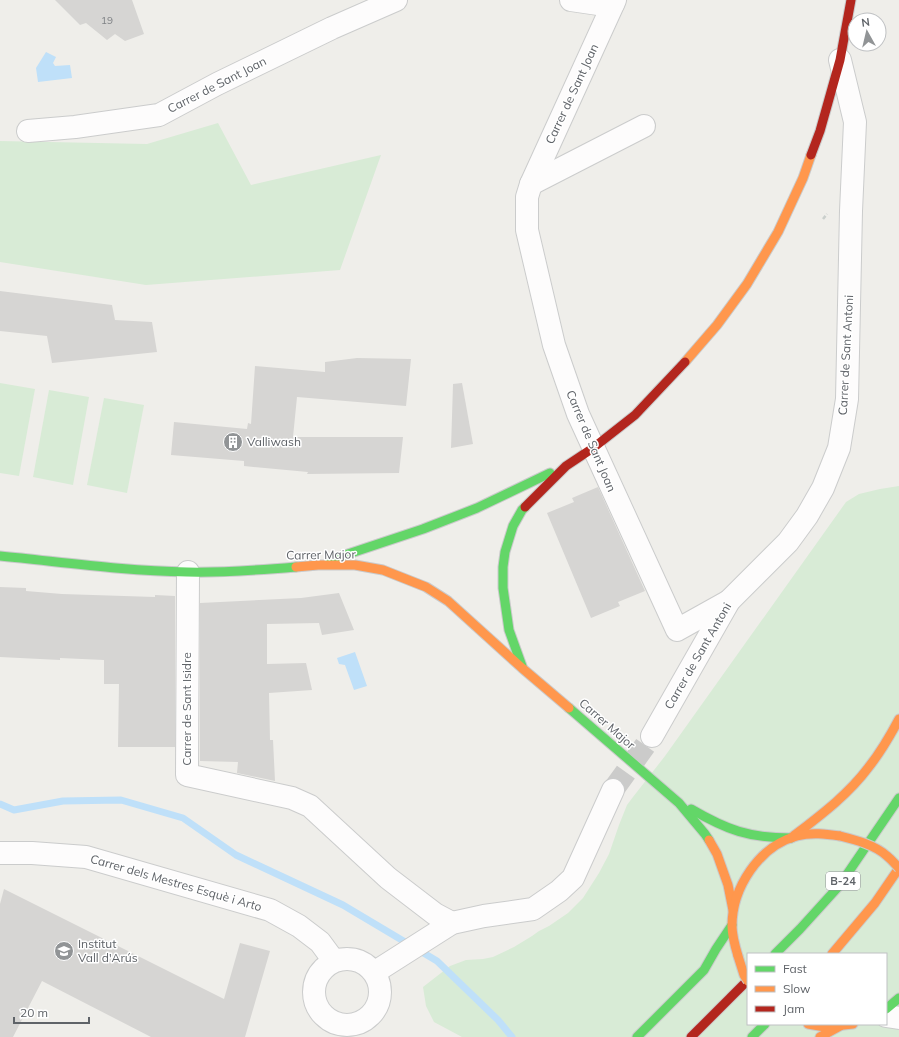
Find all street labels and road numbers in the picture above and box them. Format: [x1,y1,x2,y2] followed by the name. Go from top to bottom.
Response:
[542,41,601,146] street label: Carrer de Sant Joan
[165,53,269,116] street label: Carrer de Sant Joan
[835,294,856,416] street label: Carrer de Sant Antoni
[563,388,620,494] street label: Carrer de Sant Joan
[286,546,356,563] street label: Carrer Major
[661,600,734,712] street label: Carrer de Sant Antoni
[179,652,194,766] street label: Carrer de Sant Isidre
[576,695,639,752] street label: Carrer Major
[89,851,264,914] street label: Carrer dels Mestres Esquè i Arto
[826,872,860,890] road number: B-24

